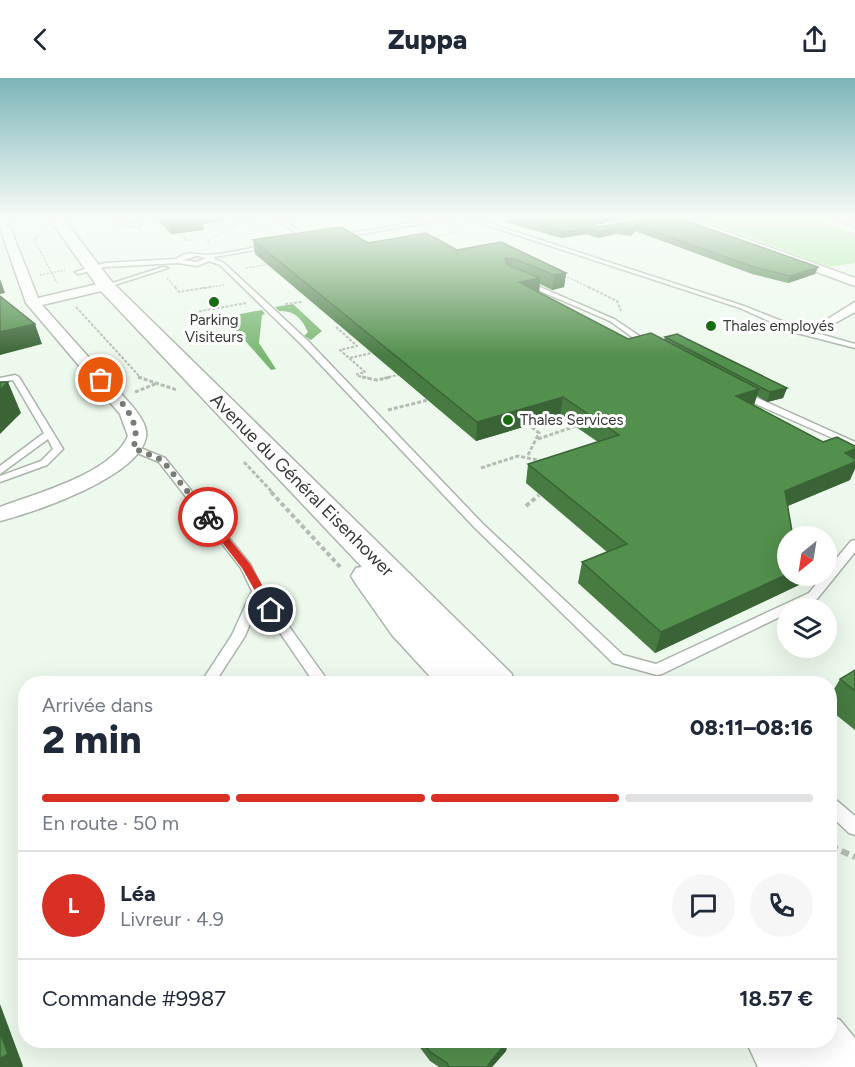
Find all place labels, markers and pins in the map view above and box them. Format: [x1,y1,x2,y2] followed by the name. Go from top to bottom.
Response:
[207,295,221,309] marker: Parking Visiteurs
[185,311,243,346] place label: Parking Visiteurs
[723,317,834,335] place label: Thales employés
[704,319,718,333] marker: Thales employés
[75,354,126,405] pin
[520,411,624,429] place label: Thales Services
[501,413,515,427] marker: Thales Services
[245,584,296,635] pin

